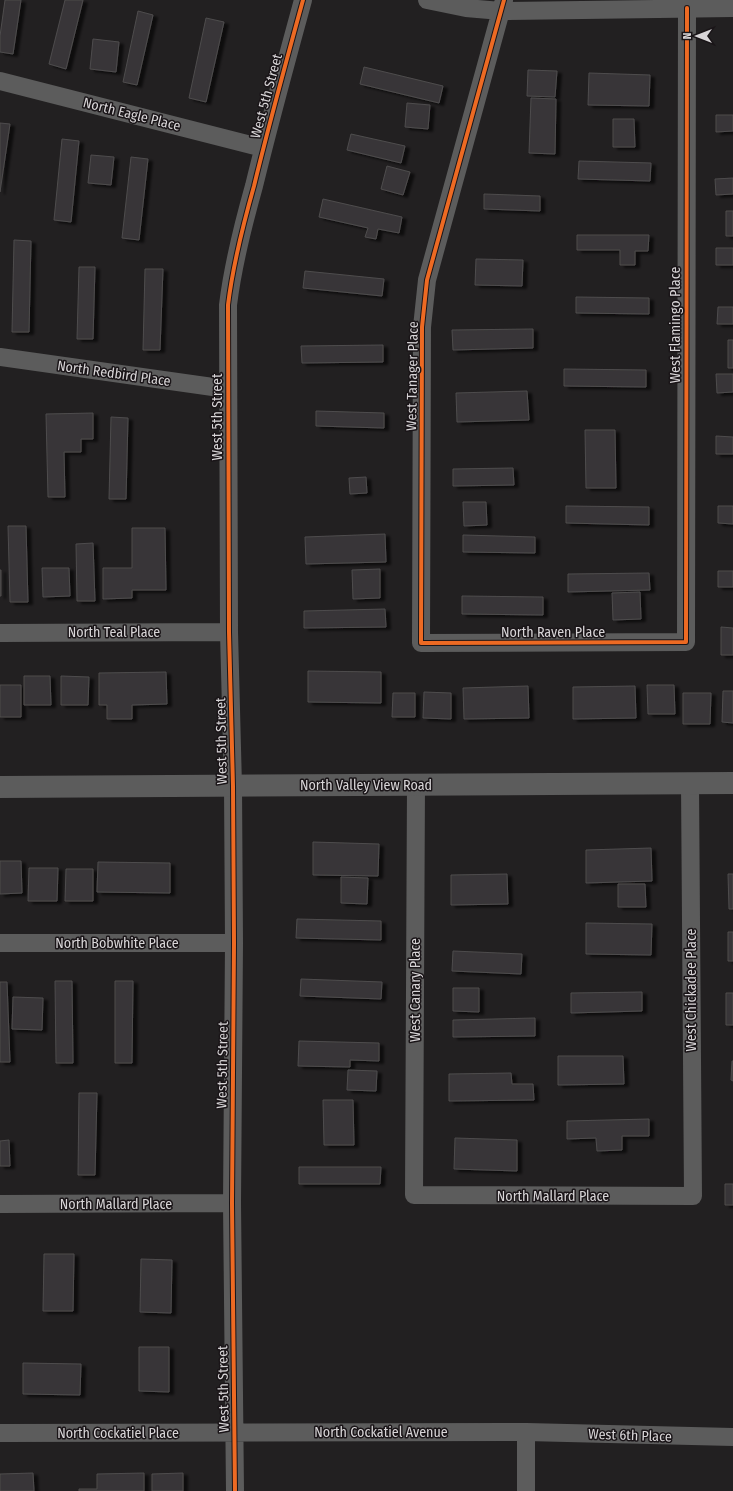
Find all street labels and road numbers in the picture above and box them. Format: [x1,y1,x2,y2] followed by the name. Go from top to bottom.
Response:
[247,51,286,140] street label: West 5th Street
[81,94,182,135] street label: North Eagle Place
[667,267,684,383] street label: West Flamingo Place
[403,321,422,431] street label: West Tanager Place
[56,357,172,390] street label: North Redbird Place
[209,373,226,461] street label: West 5th Street
[68,624,160,641] street label: North Teal Place
[501,624,605,641] street label: North Raven Place
[212,697,231,785] street label: West 5th Street
[300,777,432,794] street label: North Valley View Road
[683,928,700,1052] street label: West Chickadee Place
[55,935,179,952] street label: North Bobwhite Place
[407,938,424,1042] street label: West Canary Place
[213,1021,232,1109] street label: West 5th Street
[497,1188,609,1205] street label: North Mallard Place
[60,1196,172,1213] street label: North Mallard Place
[214,1345,233,1433] street label: West 5th Street
[314,1424,448,1441] street label: North Cockatiel Avenue
[57,1425,179,1442] street label: North Cockatiel Place
[588,1426,672,1445] street label: West 6th Place

